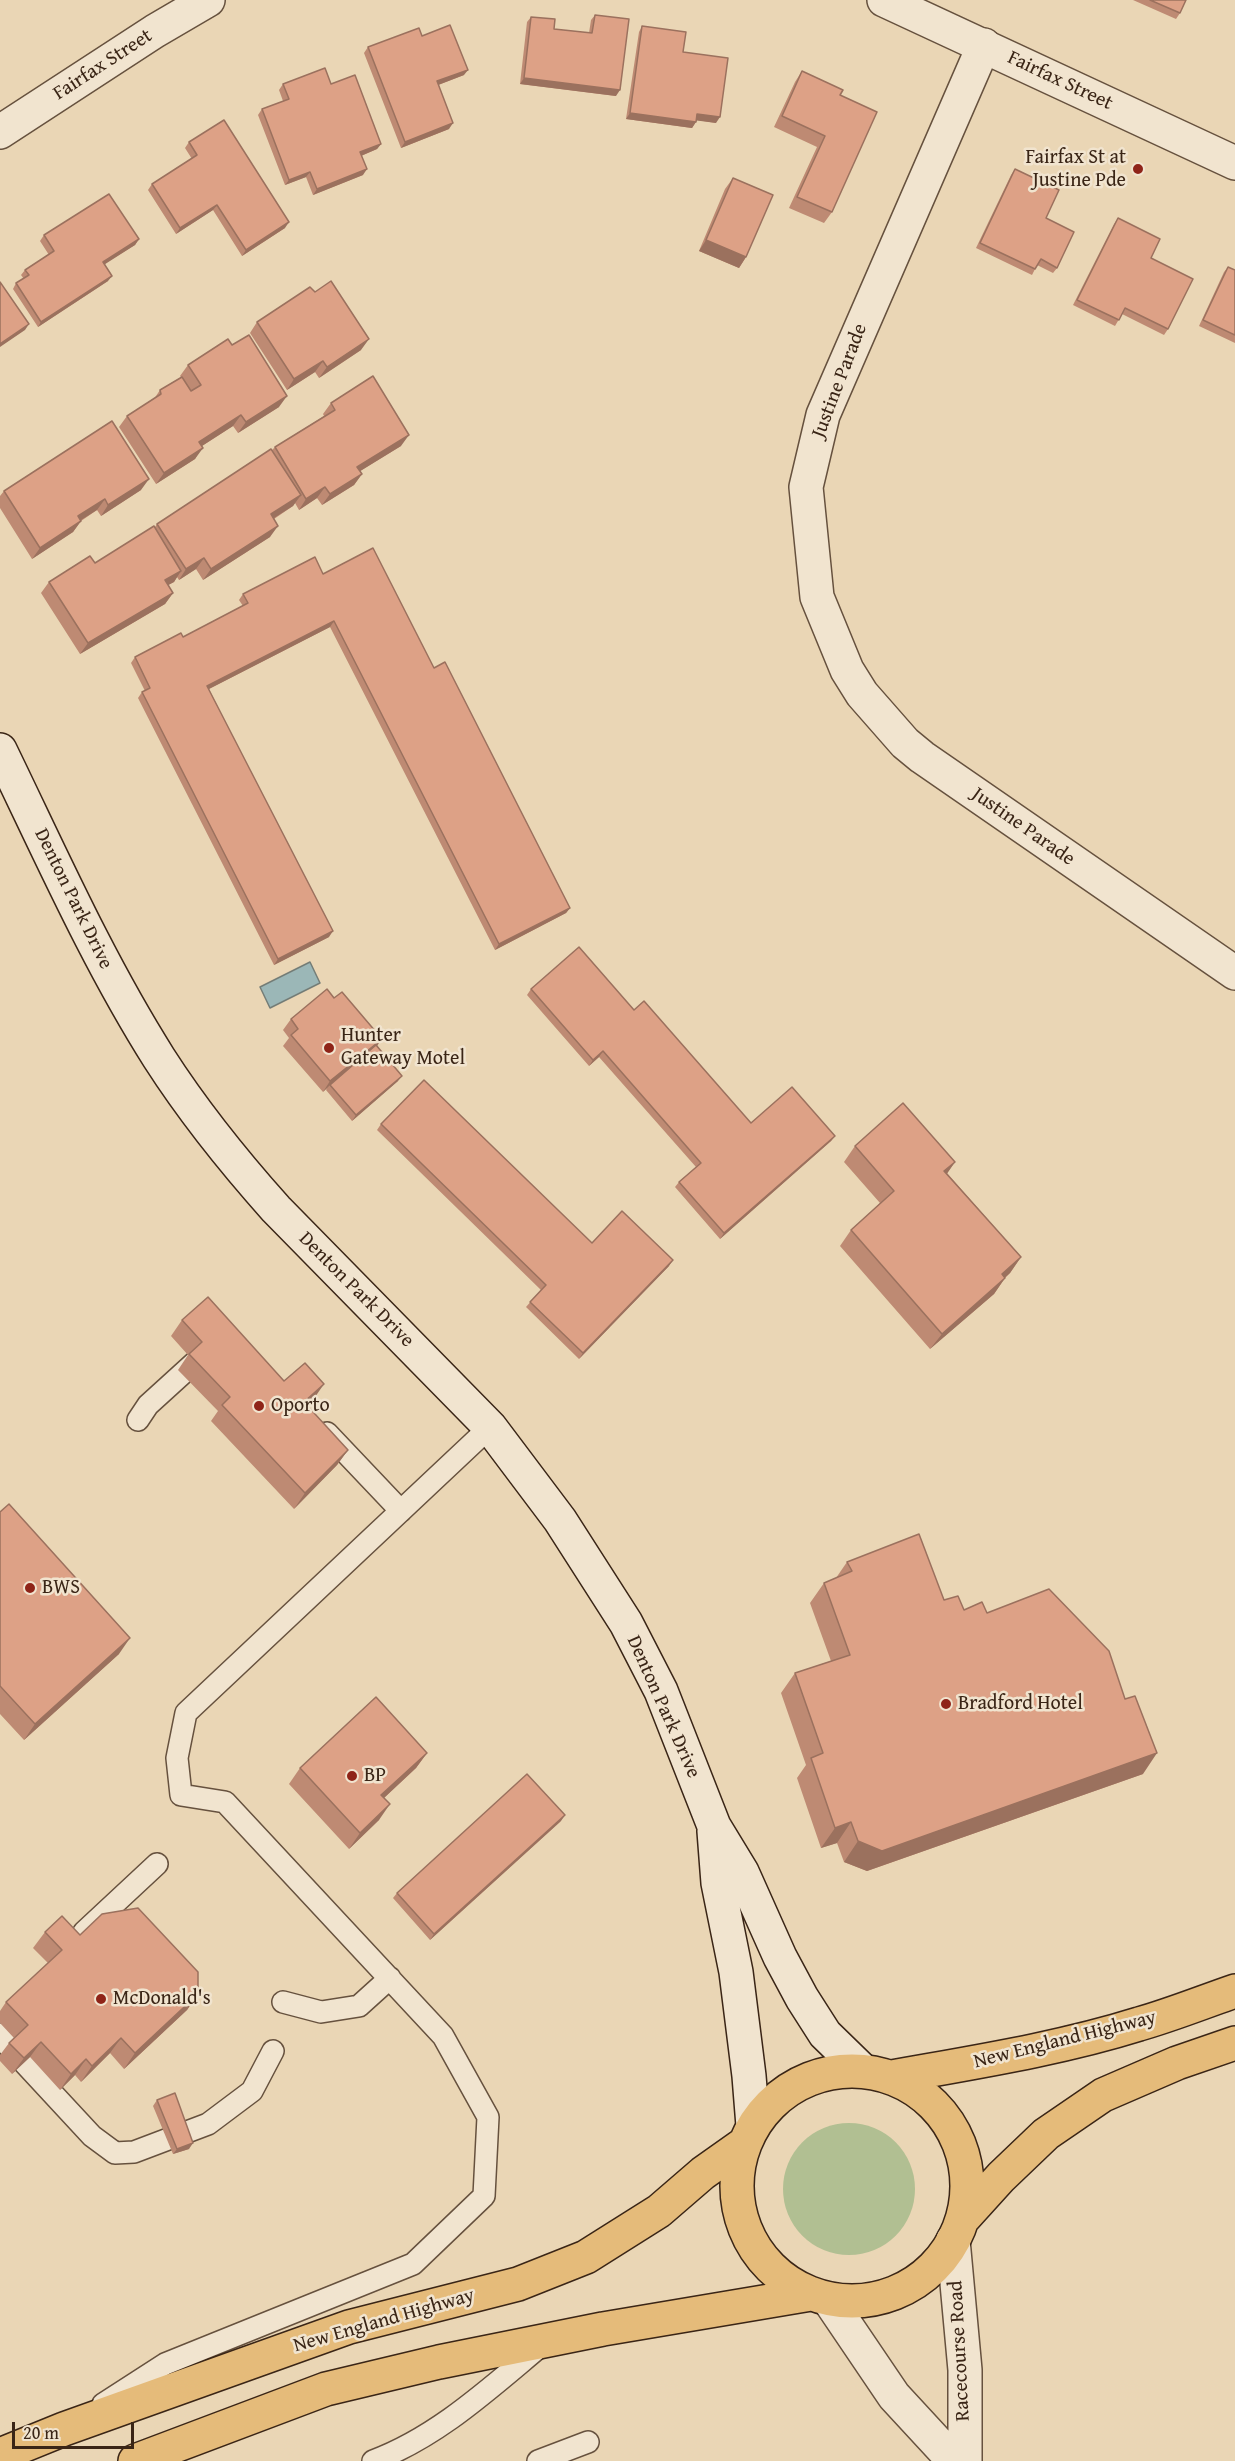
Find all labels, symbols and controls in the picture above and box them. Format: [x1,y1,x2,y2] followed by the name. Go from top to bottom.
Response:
[49,24,157,106] street label: Fairfax Street
[1004,46,1116,116] street label: Fairfax Street
[1026,146,1126,193] place label: Fairfax St at Justine Pde
[1131,162,1145,176] marker: Fairfax St at Justine Pde
[807,320,873,442] street label: Justine Parade
[967,783,1079,871] street label: Justine Parade
[29,825,117,973] street label: Denton Park Drive
[341,1024,465,1071] place label: Hunter Gateway Motel
[322,1041,336,1055] marker: Hunter Gateway Motel
[293,1227,419,1353] street label: Denton Park Drive
[271,1394,330,1418] place label: Oporto
[252,1399,266,1413] marker: Oporto
[42,1576,80,1600] place label: BWS
[23,1581,37,1595] marker: BWS
[621,1632,705,1782] street label: Denton Park Drive
[958,1692,1083,1716] place label: Bradford Hotel
[939,1697,953,1711] marker: Bradford Hotel
[364,1764,386,1788] place label: BP
[345,1769,359,1783] marker: BP
[113,1987,211,2011] place label: McDonald's
[94,1992,108,2006] marker: McDonald's
[971,2006,1159,2074] street label: New England Highway
[944,2280,976,2422] street label: Racecourse Road
[291,2284,477,2358] street label: New England Highway
[15,2410,136,2448] scale bar
[23,2419,59,2446] text: 20 m

